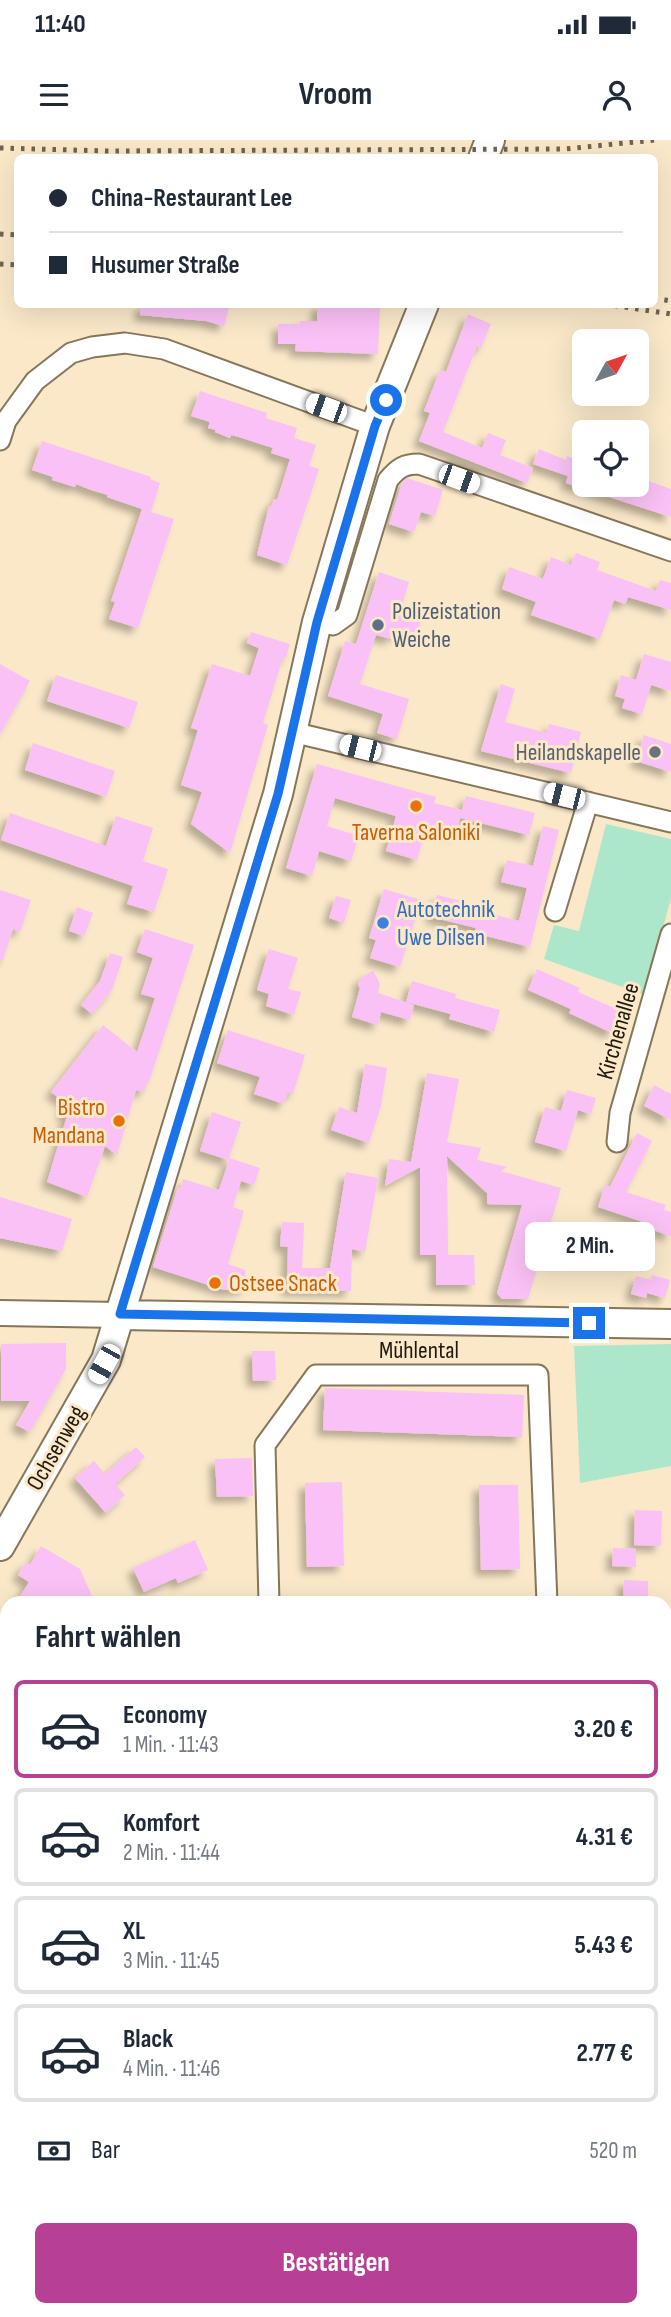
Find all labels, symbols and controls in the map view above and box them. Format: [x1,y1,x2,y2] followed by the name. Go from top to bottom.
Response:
[35,9,86,40] text: 11:40
[299,75,372,114] text: Vroom
[35,76,73,114] icon: menu
[598,76,636,114] icon: person
[91,183,292,214] text: China-Restaurant Lee
[91,250,240,281] text: Husumer Straße
[572,329,649,406] north arrow
[572,329,649,497] map controls
[370,384,402,416] route start
[303,391,350,425] car
[572,420,649,497] button: locate
[436,462,483,496] car
[392,597,501,654] place label: Polizeistation Weiche
[370,617,386,633] marker: Polizeistation Weiche
[338,733,383,763] car
[516,738,641,767] place label: Heilandskapelle
[647,744,663,760] marker: Heilandskapelle
[542,781,587,811] car
[408,798,424,814] marker: Taverna Saloniki
[352,818,480,847] place label: Taverna Saloniki
[396,895,495,952] place label: Autotechnik Uwe Dilsen
[375,915,391,931] marker: Autotechnik Uwe Dilsen
[590,979,646,1083] street label: Kirchenallee
[32,1093,105,1150] place label: Bistro Mandana
[111,1113,127,1129] marker: Bistro Mandana
[524,1222,654,1270] callout: 2 Min.
[566,1232,614,1260] text: 2 Min.
[229,1269,337,1298] place label: Ostsee Snack
[207,1275,223,1291] marker: Ostsee Snack
[573,1307,605,1339] route end
[379,1336,459,1365] street label: Mühlental
[85,1341,124,1387] car
[20,1401,92,1495] street label: Ochsenweg
[35,1618,181,1657] text: Fahrt wählen
[39,1698,102,1761] icon: car
[123,1700,207,1731] text: Economy
[574,1714,633,1745] text: 3.20 €
[123,1731,219,1759] text: 1 Min. · 11:43
[39,1806,102,1869] icon: car
[123,1808,200,1839] text: Komfort
[576,1822,633,1853] text: 4.31 €
[123,1839,220,1867] text: 2 Min. · 11:44
[39,1914,102,1977] icon: car
[123,1916,145,1947] text: XL
[574,1930,633,1961] text: 5.43 €
[123,1947,220,1975] text: 3 Min. · 11:45
[39,2022,102,2085] icon: car
[123,2024,173,2055] text: Black
[577,2038,633,2069] text: 2.77 €
[123,2055,220,2083] text: 4 Min. · 11:46
[35,2132,73,2170] icon: cash
[91,2135,120,2166] text: Bar
[590,2137,637,2165] text: 520 m
[35,2223,637,2303] button: Bestätigen

